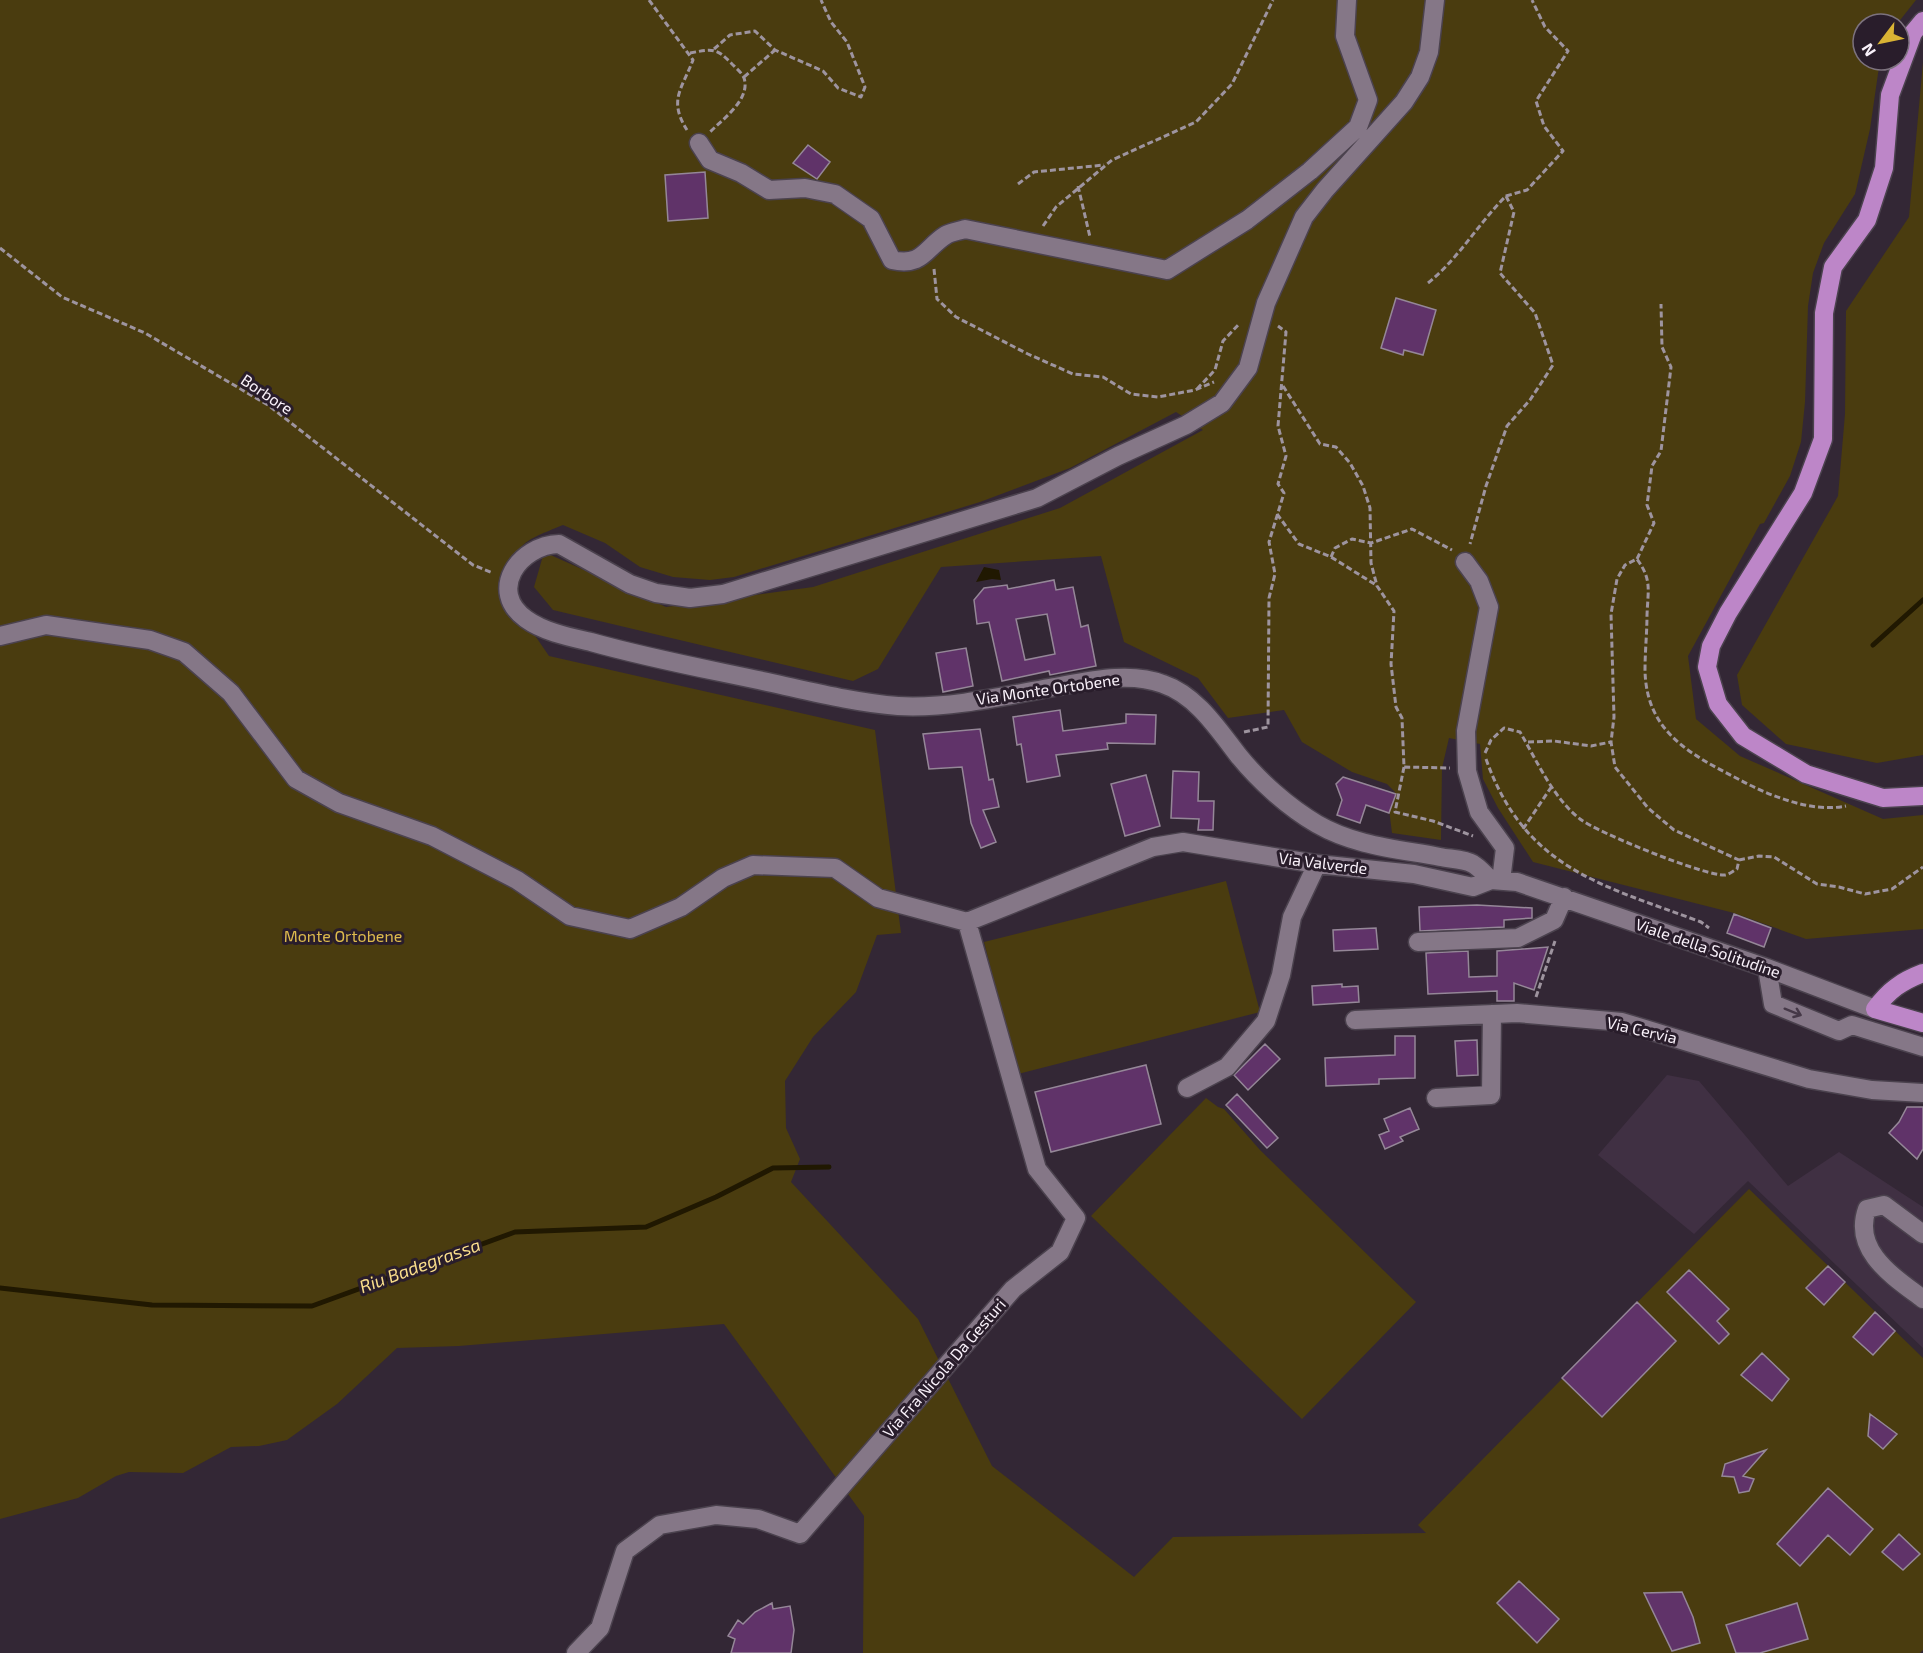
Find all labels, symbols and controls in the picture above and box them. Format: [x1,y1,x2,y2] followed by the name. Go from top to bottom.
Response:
[1851,12,1911,72] north arrow
[1857,40,1879,60] text: N
[238,369,297,418] street label: Borbore
[975,669,1121,708] street label: Via Monte Ortobene
[1278,848,1368,877] street label: Via Valverde
[1633,914,1783,981] street label: Viale della Solitudine
[284,926,402,945] park label: Monte Ortobene
[1783,1007,1802,1018] one-way arrow
[1605,1012,1679,1047] street label: Via Cervia
[356,1233,483,1297] water label: Riu Badegrassa
[878,1294,1009,1441] street label: Via Fra Nicola Da Gesturi

